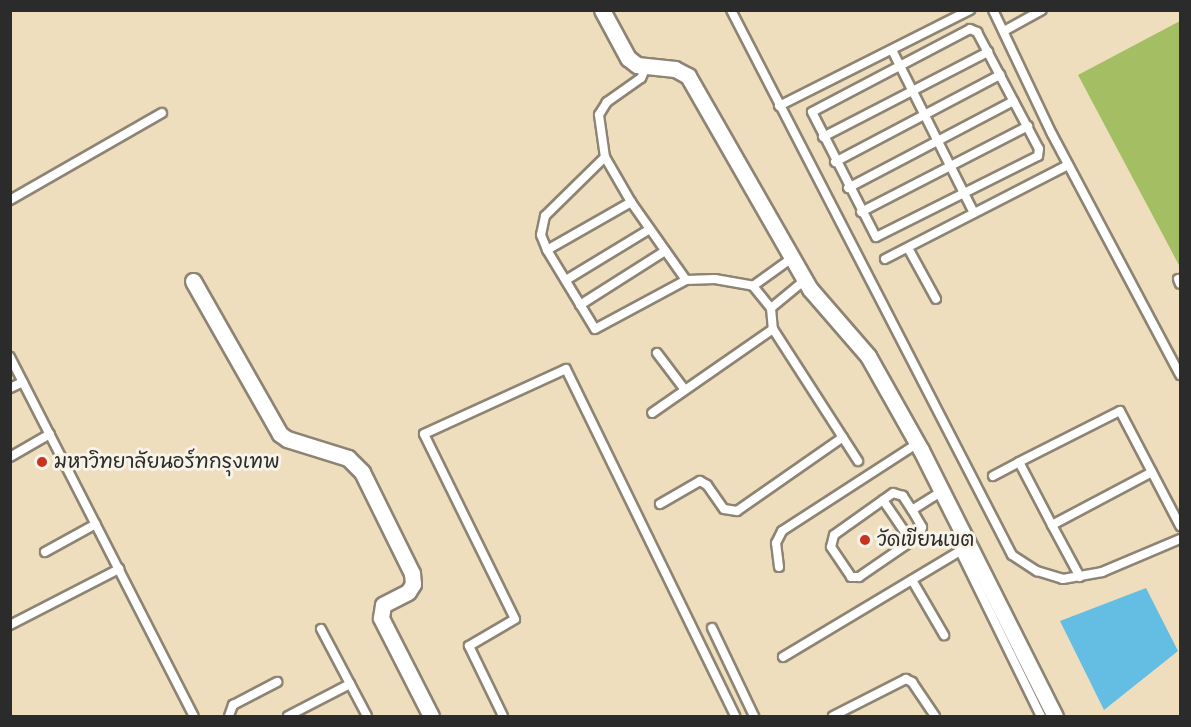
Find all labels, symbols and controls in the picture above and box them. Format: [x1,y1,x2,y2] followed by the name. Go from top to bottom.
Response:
[54,450,280,474] place label: มหาวิทยาลัยนอร์ทกรุงเทพ
[35,455,49,469] marker: มหาวิทยาลัยนอร์ทกรุงเทพ
[877,528,974,552] place label: วัดเขียนเขต
[858,533,872,547] marker: วัดเขียนเขต

